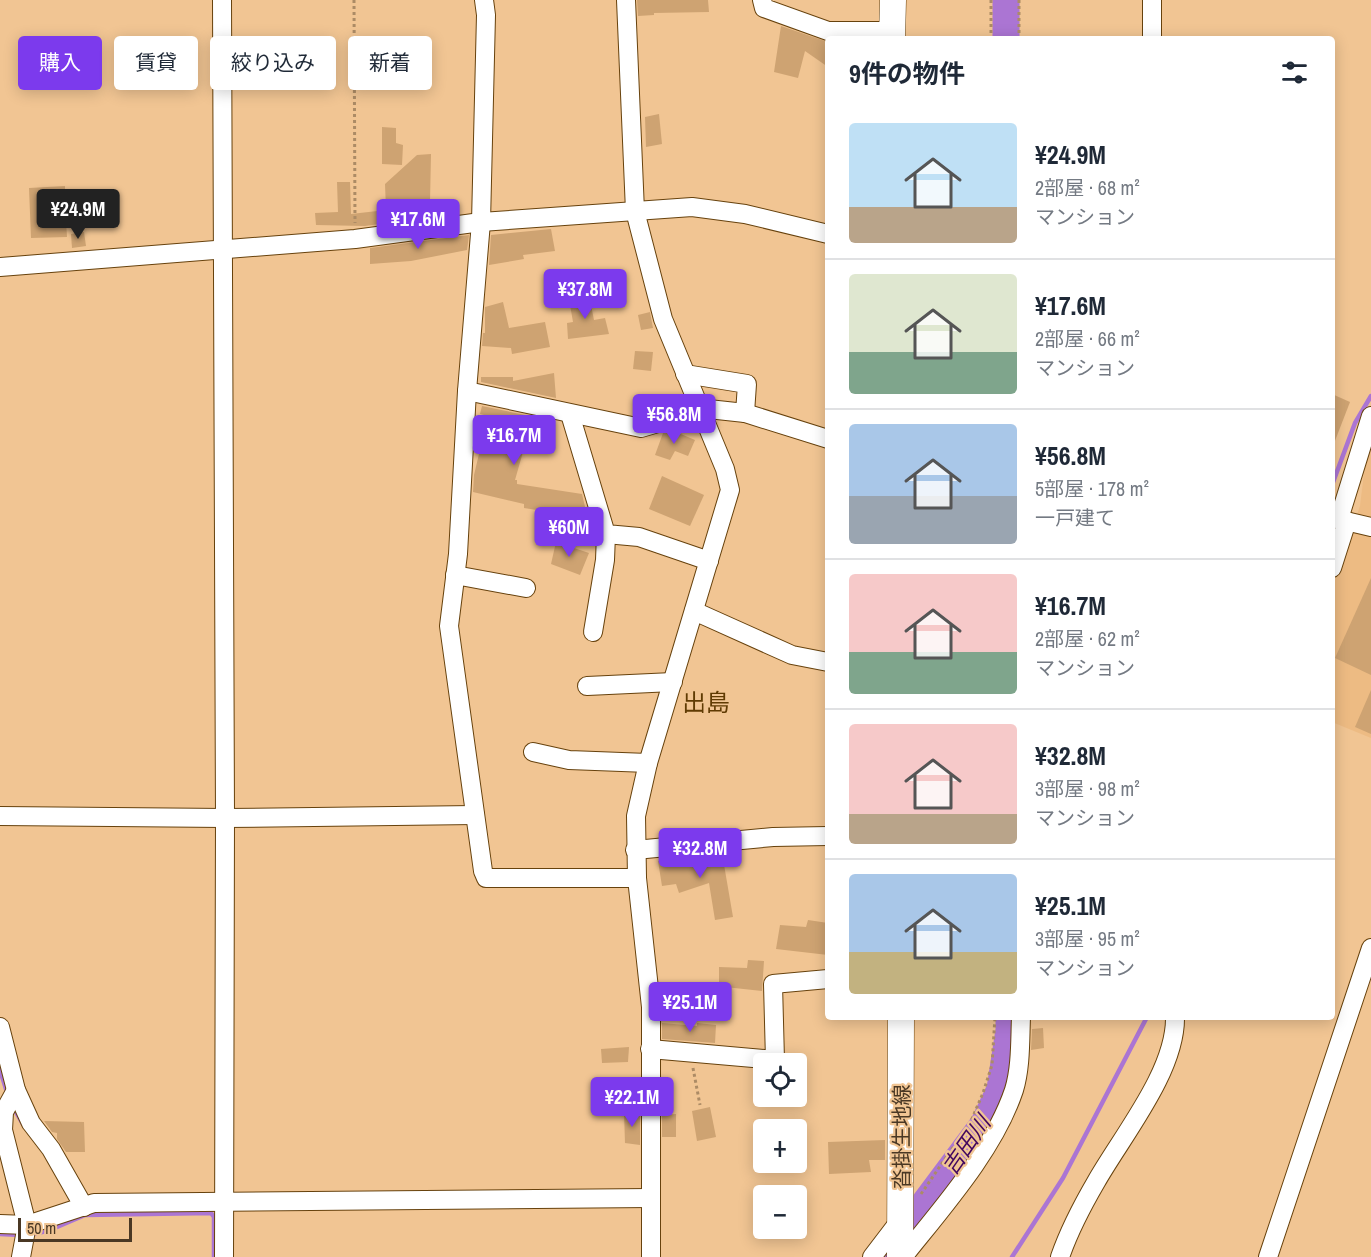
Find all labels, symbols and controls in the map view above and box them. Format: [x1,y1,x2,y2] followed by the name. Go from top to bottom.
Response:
[18,36,102,90] chip: 購入
[114,36,198,90] chip: 賃貸
[210,36,336,90] chip: 絞り込み
[348,36,432,90] chip: 新着
[849,56,965,91] text: 9件の物件
[1278,56,1311,89] icon: filters
[1035,137,1106,172] text: ¥24.9M
[897,147,969,219] icon: home
[1035,174,1140,201] text: 2部屋 · 68 m²
[29,189,127,240] pin: ¥24.9M
[51,195,105,222] text: ¥24.9M
[369,199,467,250] pin: ¥17.6M
[1035,203,1135,230] text: マンション
[391,205,445,232] text: ¥17.6M
[536,269,634,320] pin: ¥37.8M
[558,275,612,302] text: ¥37.8M
[1035,288,1106,323] text: ¥17.6M
[897,298,969,370] icon: home
[1035,325,1140,352] text: 2部屋 · 66 m²
[1035,354,1135,381] text: マンション
[625,394,723,445] pin: ¥56.8M
[647,400,701,427] text: ¥56.8M
[465,415,563,466] pin: ¥16.7M
[487,421,541,448] text: ¥16.7M
[1035,438,1106,473] text: ¥56.8M
[897,448,969,520] icon: home
[1035,475,1149,502] text: 5部屋 · 178 m²
[1035,504,1115,531] text: 一戸建て
[533,507,605,558] pin: ¥60M
[548,513,590,540] text: ¥60M
[1035,588,1106,623] text: ¥16.7M
[897,598,969,670] icon: home
[1035,625,1140,652] text: 2部屋 · 62 m²
[1035,654,1135,681] text: マンション
[682,686,730,718] district label: 出島
[1035,738,1106,773] text: ¥32.8M
[897,748,969,820] icon: home
[1035,775,1140,802] text: 3部屋 · 98 m²
[1035,804,1135,831] text: マンション
[651,828,749,879] pin: ¥32.8M
[673,834,727,861] text: ¥32.8M
[1035,888,1106,923] text: ¥25.1M
[897,898,969,970] icon: home
[1035,925,1140,952] text: 3部屋 · 95 m²
[1035,954,1135,981] text: マンション
[641,982,739,1033] pin: ¥25.1M
[663,988,717,1015] text: ¥25.1M
[753,1053,807,1239] map controls
[753,1053,807,1107] button: locate
[583,1077,681,1128] pin: ¥22.1M
[605,1083,659,1110] text: ¥22.1M
[887,1085,916,1190] street label: 沓掛生地線
[935,1108,998,1181] water label: 吉田川
[753,1119,807,1173] button: +
[753,1185,807,1239] button: −
[18,1215,132,1242] scale bar
[27,1217,56,1239] text: 50 m

